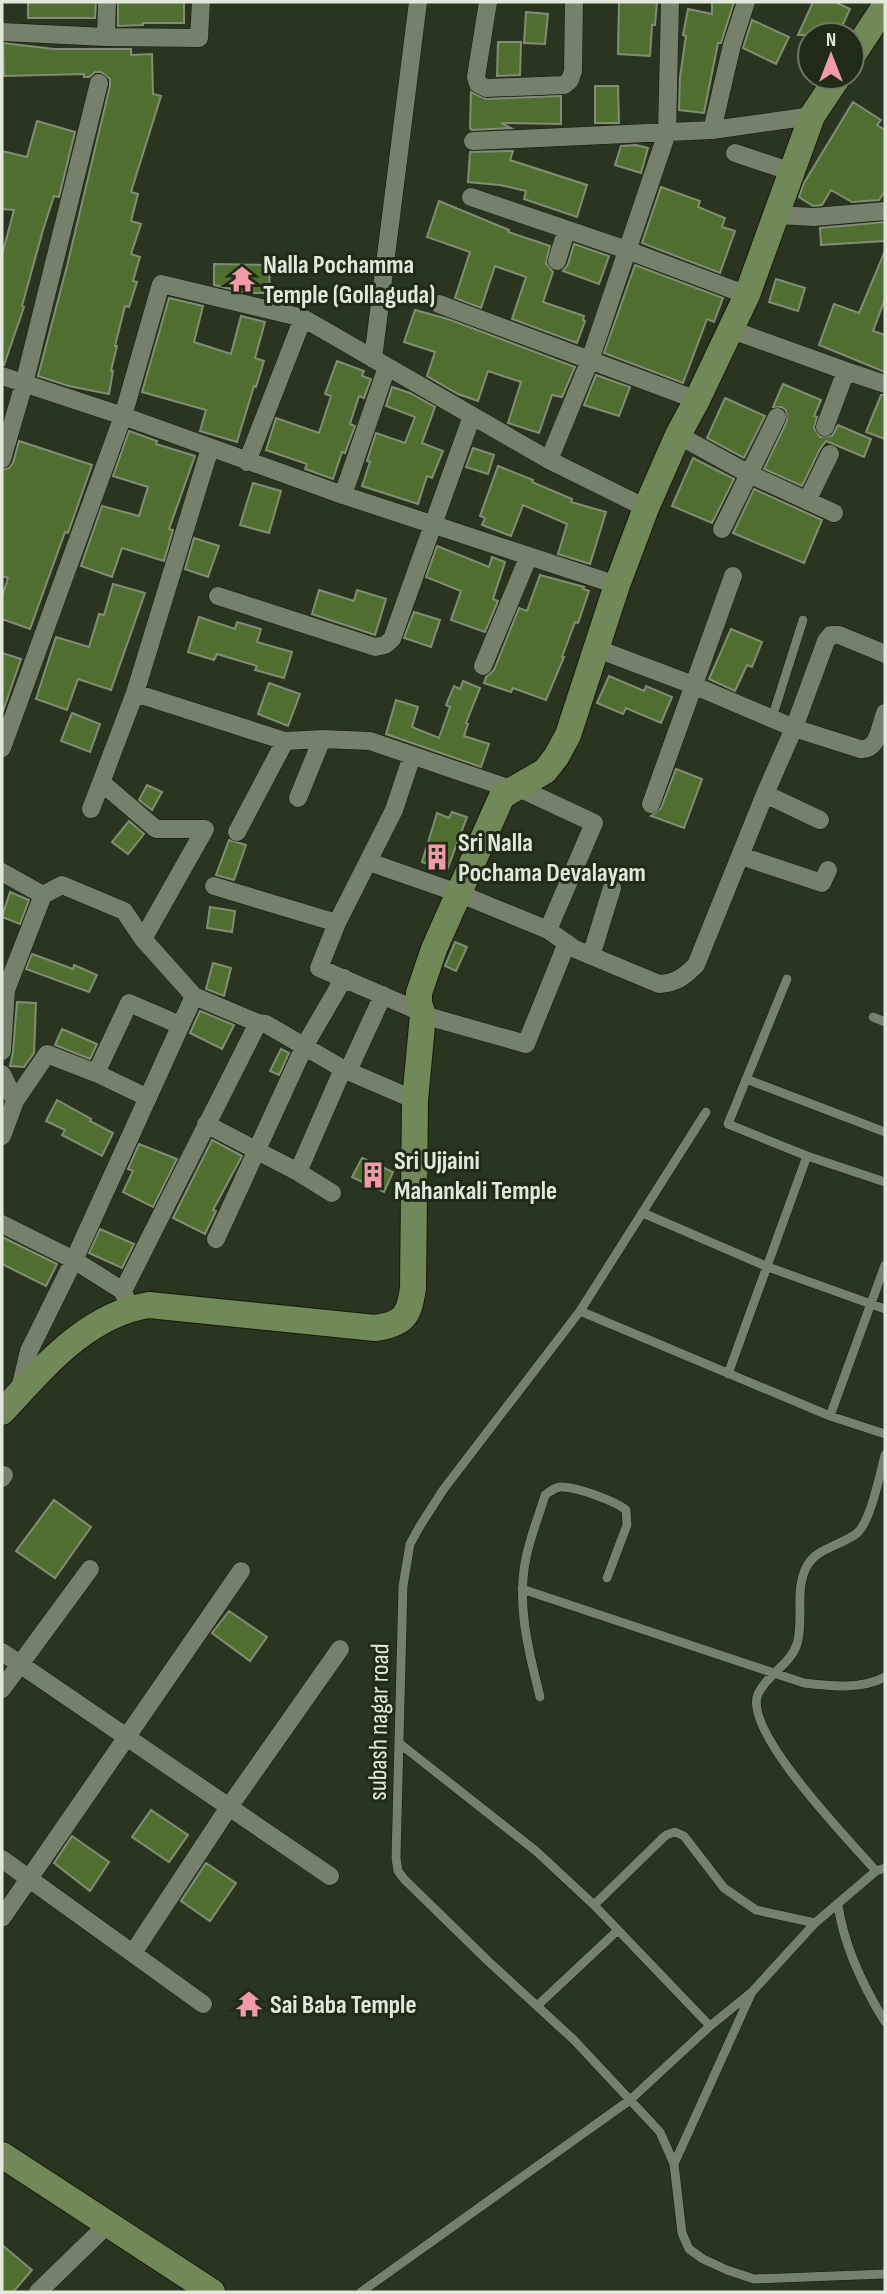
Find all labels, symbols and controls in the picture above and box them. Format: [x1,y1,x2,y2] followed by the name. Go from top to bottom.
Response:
[796,21,866,91] north arrow
[826,29,836,52] text: N
[263,250,435,311] place label: Nalla Pochamma Temple (Gollaguda)
[227,264,257,294] temple icon: Nalla Pochamma Temple (Gollaguda)
[458,828,646,889] place label: Sri Nalla Pochama Devalayam
[422,842,452,872] building icon: Sri Nalla Pochama Devalayam
[394,1146,557,1207] place label: Sri Ujjaini Mahankali Temple
[358,1160,388,1190] building icon: Sri Ujjaini Mahankali Temple
[363,1643,396,1801] street label: subash nagar road
[234,1989,264,2019] temple icon: Sai Baba Temple
[270,1990,416,2021] place label: Sai Baba Temple

